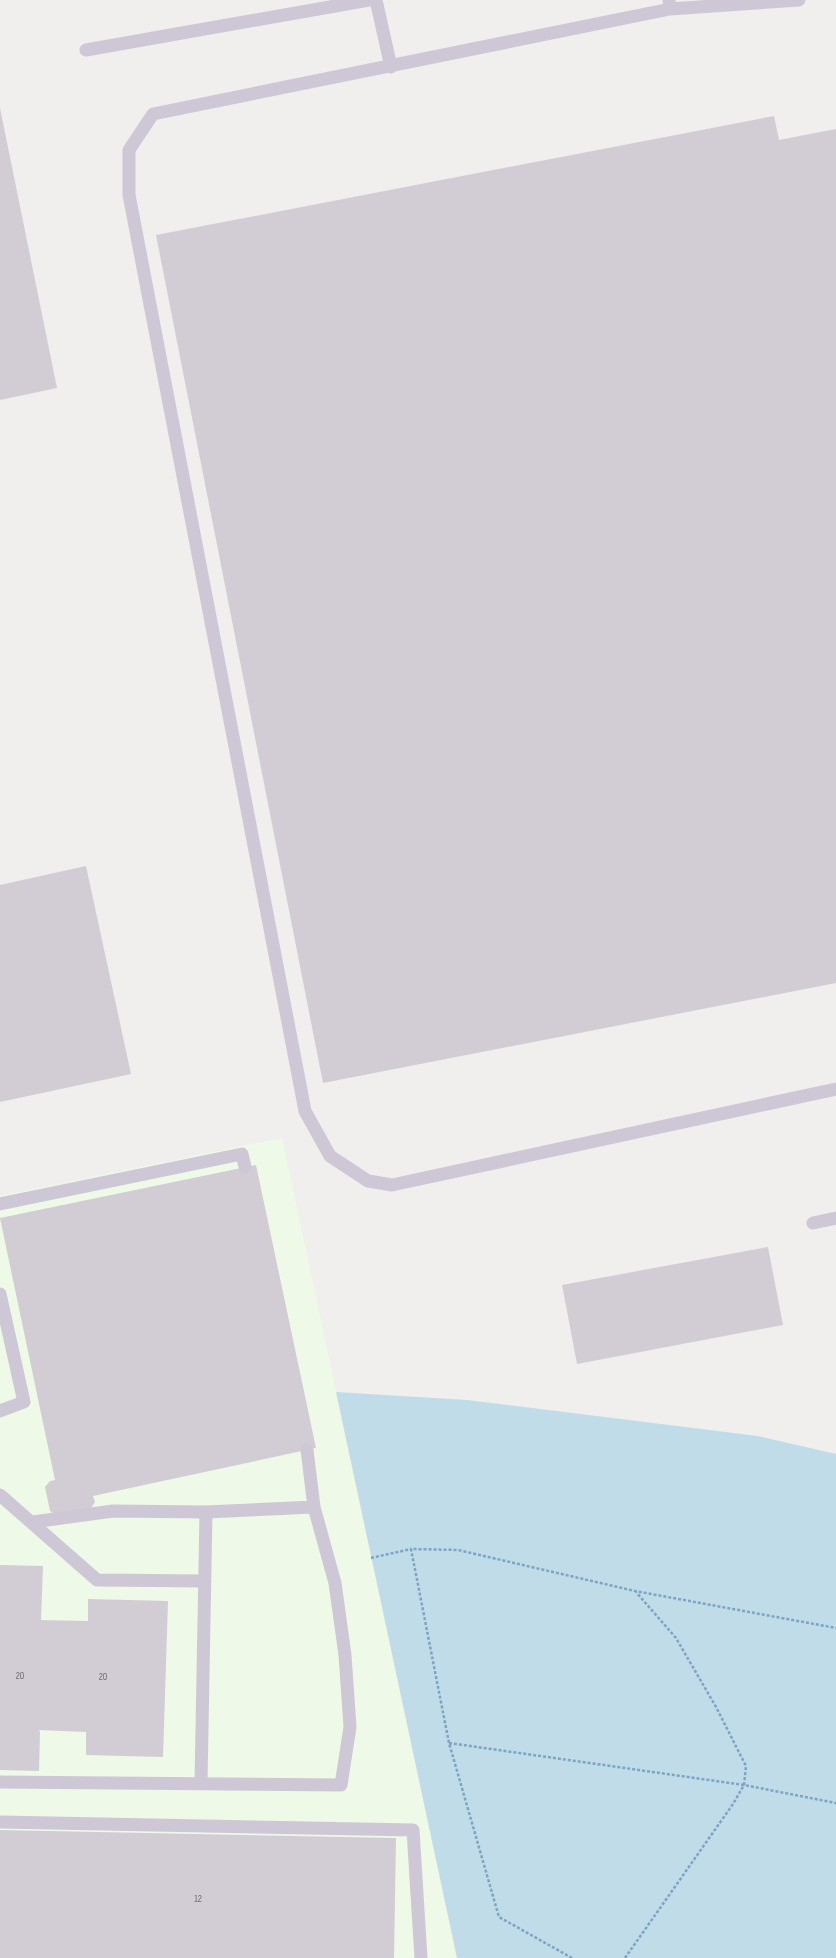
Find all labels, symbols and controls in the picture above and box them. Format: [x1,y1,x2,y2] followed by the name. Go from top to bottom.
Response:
[16,1670,24,1682] house number: 20
[99,1671,107,1683] house number: 20
[194,1893,202,1905] house number: 12

